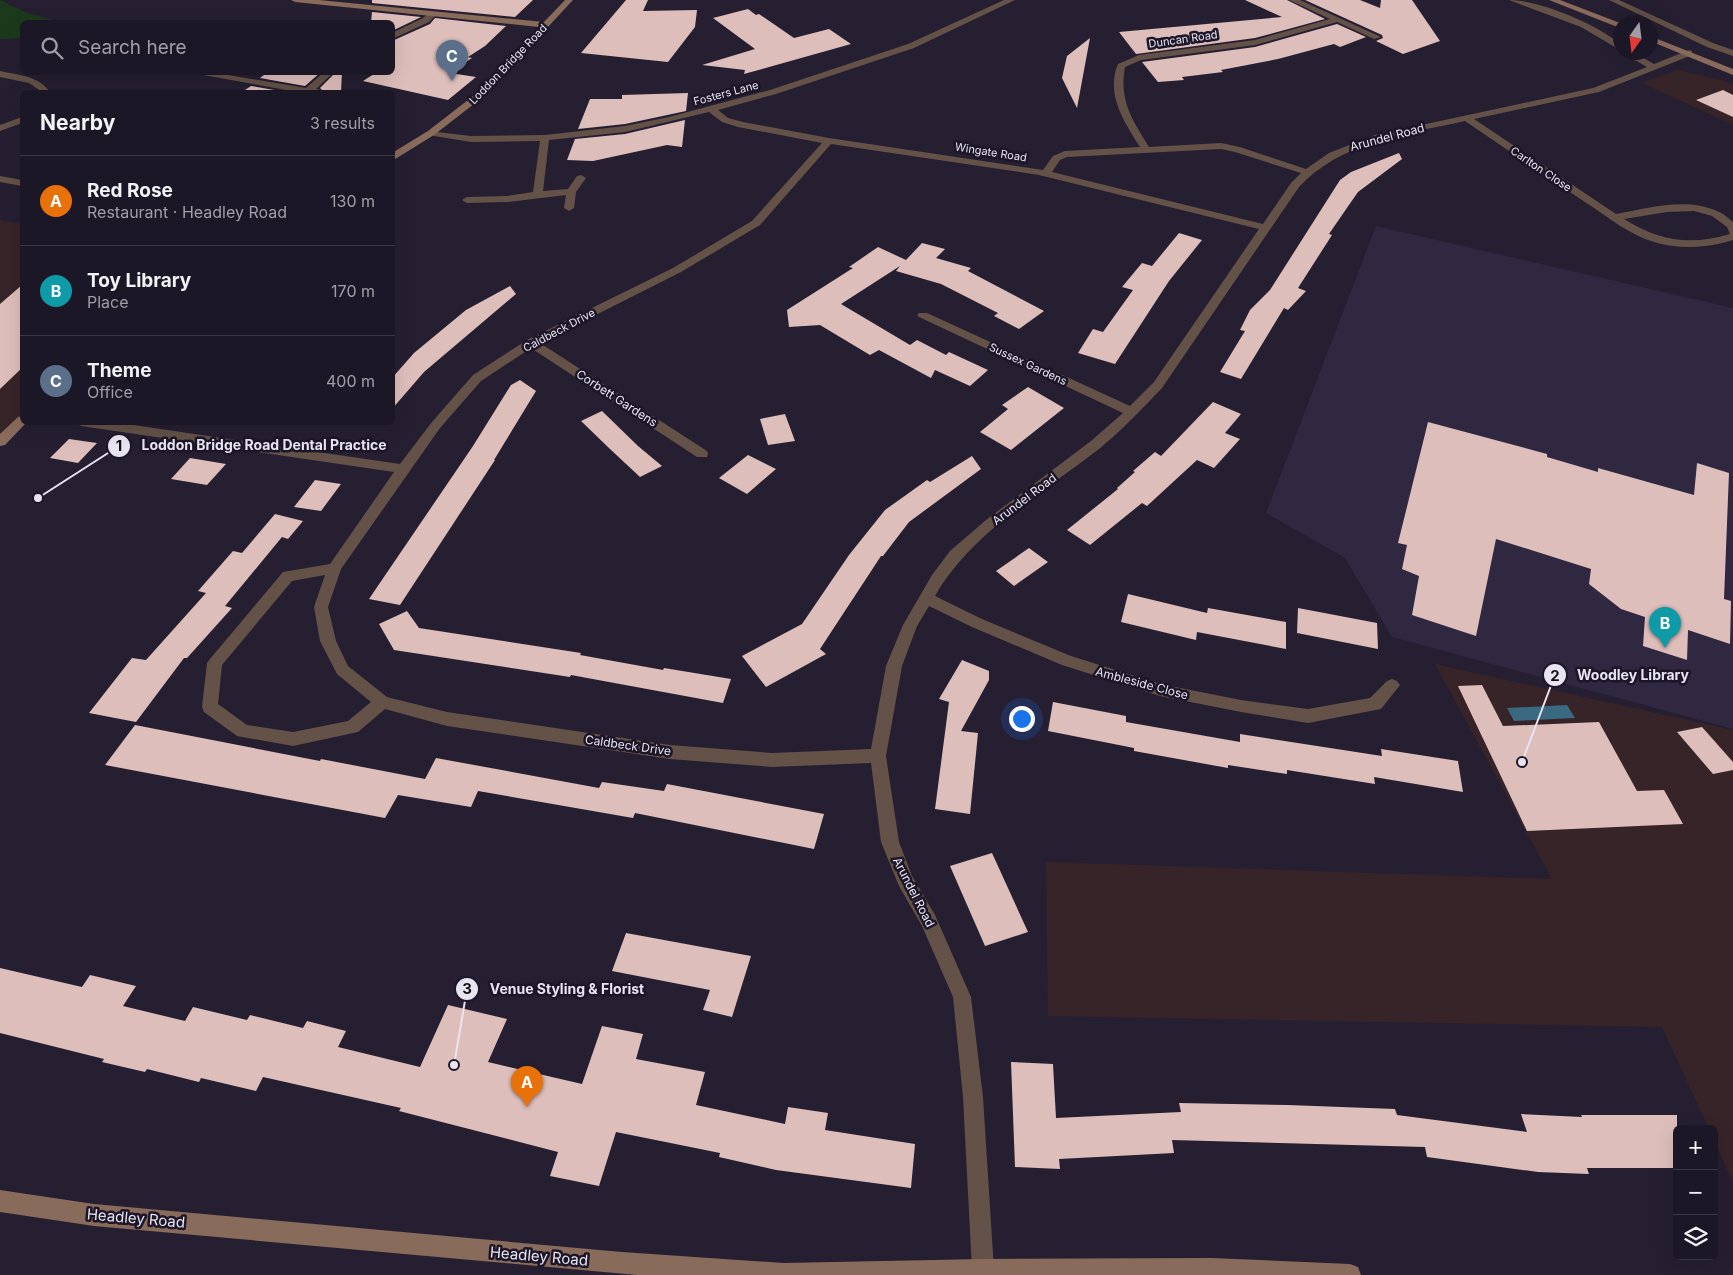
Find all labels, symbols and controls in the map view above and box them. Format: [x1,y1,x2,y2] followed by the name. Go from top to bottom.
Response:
[1613,15,1658,60] north arrow
[20,20,395,75] search box
[466,21,550,107] street label: Loddon Bridge Road
[1148,27,1218,51] street label: Duncan Road
[38,34,66,62] icon: search
[78,36,187,59] text: Search here
[436,40,468,81] pin: C
[692,78,760,108] street label: Fosters Lane
[40,110,115,135] text: Nearby
[310,113,375,133] text: 3 results
[1348,120,1426,154] street label: Arundel Road
[954,139,1028,165] street label: Wingate Road
[1508,143,1574,195] street label: Carlton Close
[87,179,173,202] text: Red Rose
[50,191,62,211] text: A
[330,191,375,211] text: 130 m
[87,202,287,222] text: Restaurant · Headley Road
[87,269,191,292] text: Toy Library
[51,281,61,301] text: B
[331,281,375,301] text: 170 m
[87,292,129,312] text: Place
[521,305,597,355] street label: Caldbeck Drive
[987,340,1069,388] street label: Sussex Gardens
[87,359,152,382] text: Theme
[574,366,660,430] street label: Corbett Gardens
[50,371,62,391] text: C
[326,371,375,391] text: 400 m
[87,382,133,402] text: Office
[107,431,397,460] callout: Loddon Bridge Road Dental Practice
[116,436,122,455] text: 1
[141,436,387,453] text: Loddon Bridge Road Dental Practice
[989,470,1059,528] street label: Arundel Road
[1649,607,1681,648] pin: B
[1542,661,1699,690] callout: Woodley Library
[1094,663,1190,703] street label: Ambleside Close
[1550,666,1560,685] text: 2
[1577,666,1690,683] text: Woodley Library
[1009,706,1035,732] your location
[584,732,672,758] street label: Caldbeck Drive
[890,854,938,930] street label: Arundel Road
[455,974,654,1003] callout: Venue Styling & Florist
[462,979,472,998] text: 3
[490,980,644,997] text: Venue Styling & Florist
[511,1066,543,1107] pin: A
[1673,1125,1718,1260] map controls
[1673,1125,1718,1170] button: +
[1673,1170,1718,1215] button: −
[86,1204,186,1232] street label: Headley Road
[1673,1215,1718,1260] button: layers
[489,1242,589,1270] street label: Headley Road

